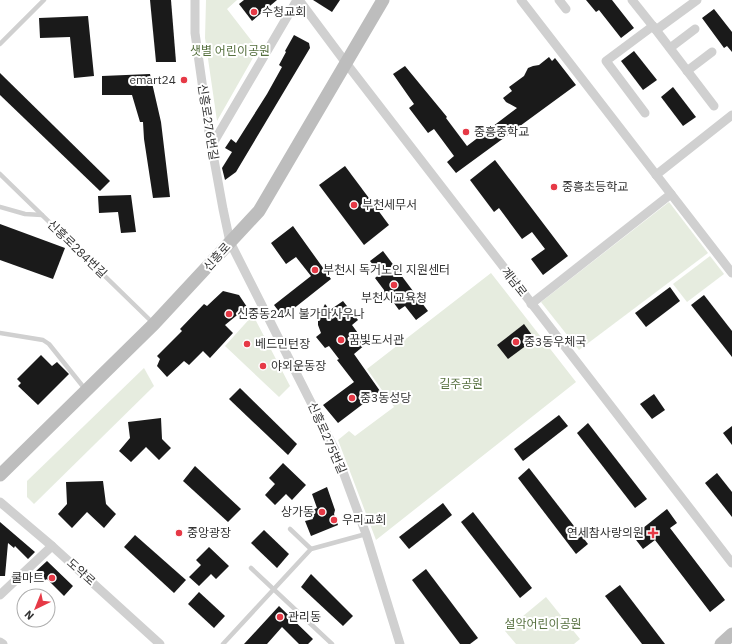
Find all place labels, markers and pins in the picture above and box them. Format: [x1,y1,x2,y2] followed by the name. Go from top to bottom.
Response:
[262,4,306,19] place label: 수청교회
[249,7,259,17] marker: 수청교회
[129,72,176,87] place label: emart24
[179,75,189,85] marker: emart24
[474,124,529,139] place label: 중흥중학교
[461,127,471,137] marker: 중흥중학교
[562,179,628,194] place label: 중흥초등학교
[549,182,559,192] marker: 중흥초등학교
[362,197,417,212] place label: 부천세무서
[349,200,359,210] marker: 부천세무서
[323,262,450,277] place label: 부천시 독거노인 지원센터
[310,265,320,275] marker: 부천시 독거노인 지원센터
[389,280,399,290] marker: 부천시교육청
[361,290,427,305] place label: 부천시교육청
[237,306,365,321] place label: 신중동24시 불가마사우나
[224,309,234,319] marker: 신중동24시 불가마사우나
[349,332,404,347] place label: 꿈빛도서관
[524,334,586,349] place label: 중3동우체국
[336,335,346,345] marker: 꿈빛도서관
[255,336,310,351] place label: 베드민턴장
[511,337,521,347] marker: 중3동우체국
[242,339,252,349] marker: 베드민턴장
[271,358,326,373] place label: 야외운동장
[258,361,268,371] marker: 야외운동장
[360,390,411,405] place label: 중3동성당
[347,393,357,403] marker: 중3동성당
[281,504,314,519] place label: 상가동
[317,507,327,517] marker: 상가동
[342,512,386,527] place label: 우리교회
[329,515,339,525] marker: 우리교회
[187,525,231,540] place label: 중앙광장
[567,525,644,540] place label: 연세참사랑의원
[647,527,659,539] marker: 연세참사랑의원
[174,528,184,538] marker: 중앙광장
[11,570,44,585] place label: 쿨마트
[47,573,57,583] marker: 쿨마트
[288,609,321,624] place label: 관리동
[275,612,285,622] marker: 관리동

